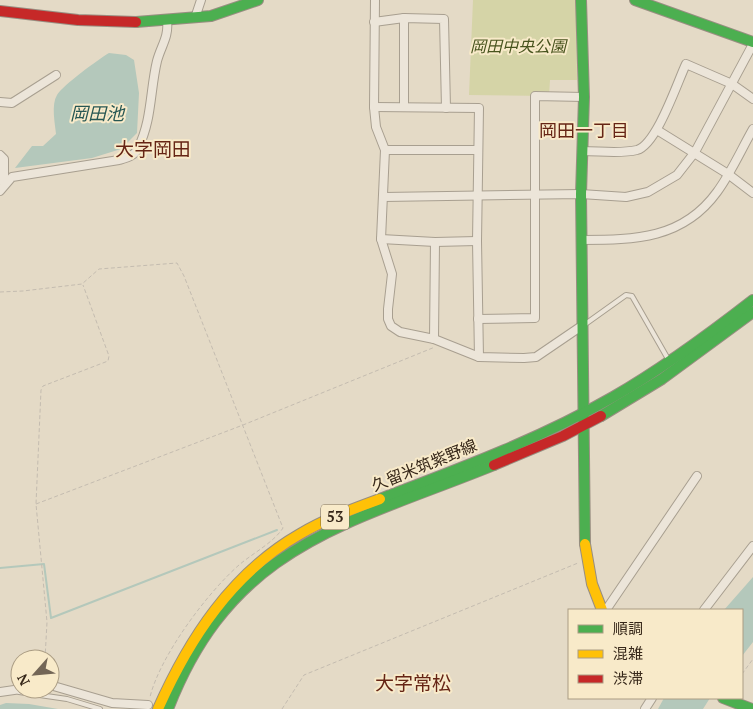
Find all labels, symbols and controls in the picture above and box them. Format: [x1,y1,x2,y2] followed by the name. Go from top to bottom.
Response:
[470,35,568,57] park label: 岡田中央公園
[70,101,126,125] water label: 岡田池
[539,118,629,142] district label: 岡田一丁目
[115,136,191,161] district label: 大字岡田
[368,434,480,496] street label: 久留米筑紫野線
[321,504,349,530] road number: 53
[568,609,743,699] legend
[613,618,643,638] text: 順調
[613,643,643,663] text: 混雑
[10,649,60,699] north arrow
[613,668,643,688] text: 渋滞
[375,670,451,695] district label: 大字常松
[12,671,34,689] text: N

